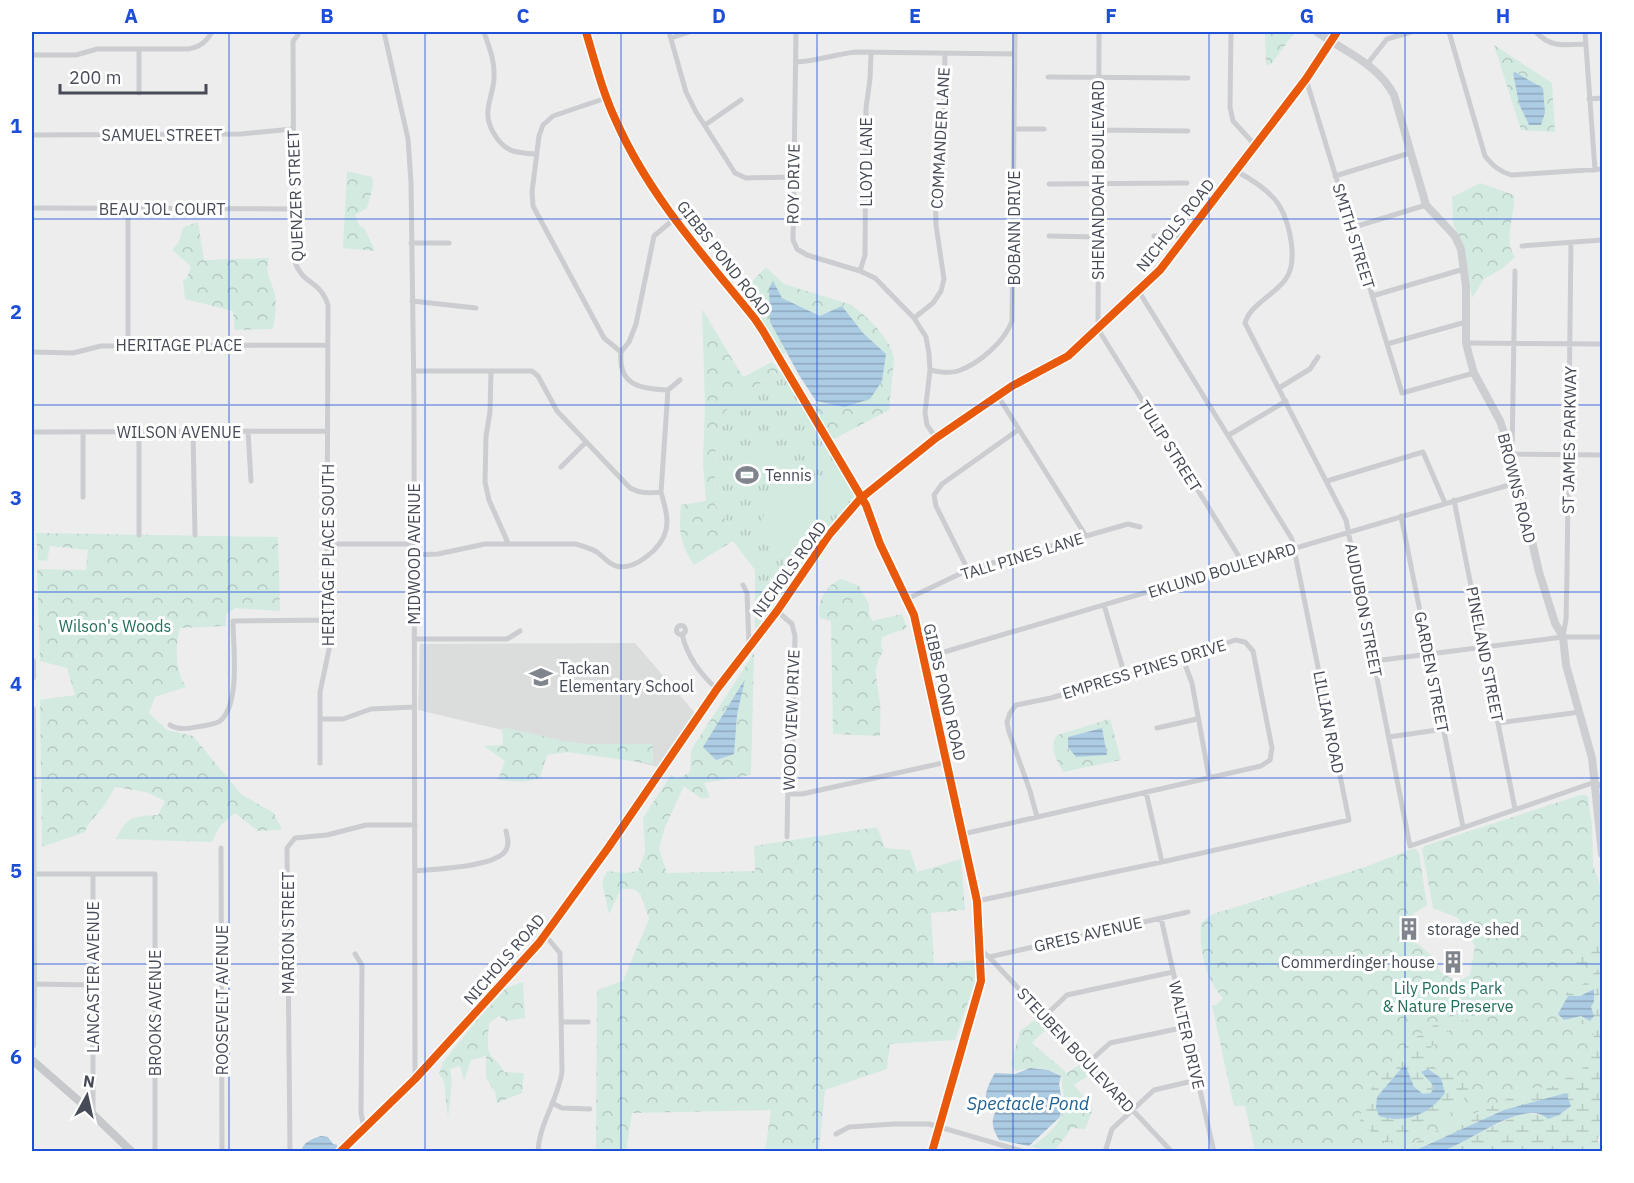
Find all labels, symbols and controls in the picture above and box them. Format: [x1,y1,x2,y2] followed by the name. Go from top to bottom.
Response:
[124,2,138,29] text: A
[320,2,334,29] text: B
[516,2,530,29] text: C
[712,2,726,29] text: D
[909,2,921,29] text: E
[1105,2,1117,29] text: F
[1300,2,1314,29] text: G
[1496,2,1510,29] text: H
[60,57,206,95] scale bar
[69,66,121,89] text: 200 m
[926,67,954,209] street label: COMMANDER LANE
[1088,80,1108,280] street label: SHENANDOAH BOULEVARD
[10,112,22,139] text: 1
[856,117,876,207] street label: LLOYD LANE
[102,125,222,145] street label: SAMUEL STREET
[283,130,307,262] street label: QUENZER STREET
[782,144,804,224] street label: ROY DRIVE
[1004,170,1024,286] street label: BOBANN DRIVE
[1131,175,1219,275] street label: NICHOLS ROAD
[1328,181,1380,291] street label: SMITH STREET
[673,196,775,320] street label: GIBBS POND ROAD
[99,199,225,219] street label: BEAU JOL COURT
[10,298,22,325] text: 2
[116,335,242,355] street label: HERITAGE PLACE
[1558,365,1580,514] street label: ST JAMES PARKWAY
[1134,397,1206,495] street label: TULIP STREET
[117,422,241,442] street label: WILSON AVENUE
[1494,431,1540,545] street label: BROWNS ROAD
[734,462,760,488] sports icon: Tennis
[318,464,338,646] street label: HERITAGE PLACE SOUTH
[765,465,812,485] place label: Tennis
[404,483,424,625] street label: MIDWOOD AVENUE
[10,484,22,511] text: 3
[748,517,830,621] street label: NICHOLS ROAD
[958,528,1086,584] street label: TALL PINES LANE
[1146,538,1298,602] street label: EKLUND BOULEVARD
[1341,542,1387,678] street label: AUDUBON STREET
[1462,585,1508,723] street label: PINELAND STREET
[1410,610,1454,734] street label: GARDEN STREET
[59,616,171,636] park label: Wilson's Woods
[919,621,971,763] street label: GIBBS POND ROAD
[1060,635,1228,703] street label: EMPRESS PINES DRIVE
[779,649,803,791] street label: WOOD VIEW DRIVE
[559,658,694,696] place label: Tackan Elementary School
[528,664,554,690] school or university icon: Tackan Elementary School
[1309,669,1349,775] street label: LILLIAN ROAD
[10,670,22,697] text: 4
[10,857,22,884] text: 5
[278,872,298,994] street label: MARION STREET
[83,901,103,1053] street label: LANCASTER AVENUE
[459,910,549,1008] street label: NICHOLS ROAD
[1032,912,1144,956] street label: GREIS AVENUE
[1396,916,1422,942] building icon: storage shed
[1427,919,1519,939] place label: storage shed
[212,925,232,1075] street label: ROOSEVELT AVENUE
[1440,949,1466,975] building icon: Commerdinger house
[145,950,165,1076] street label: BROOKS AVENUE
[1281,952,1435,972] place label: Commerdinger house
[1382,978,1514,1016] park label: Lily Ponds Park & Nature Preserve
[1165,979,1209,1091] street label: WALTER DRIVE
[1013,983,1139,1117] street label: STEUBEN BOULEVARD
[10,1043,22,1070] text: 6
[57,1066,117,1126] north arrow
[82,1070,96,1092] text: N
[967,1092,1090,1115] water label: Spectacle Pond

